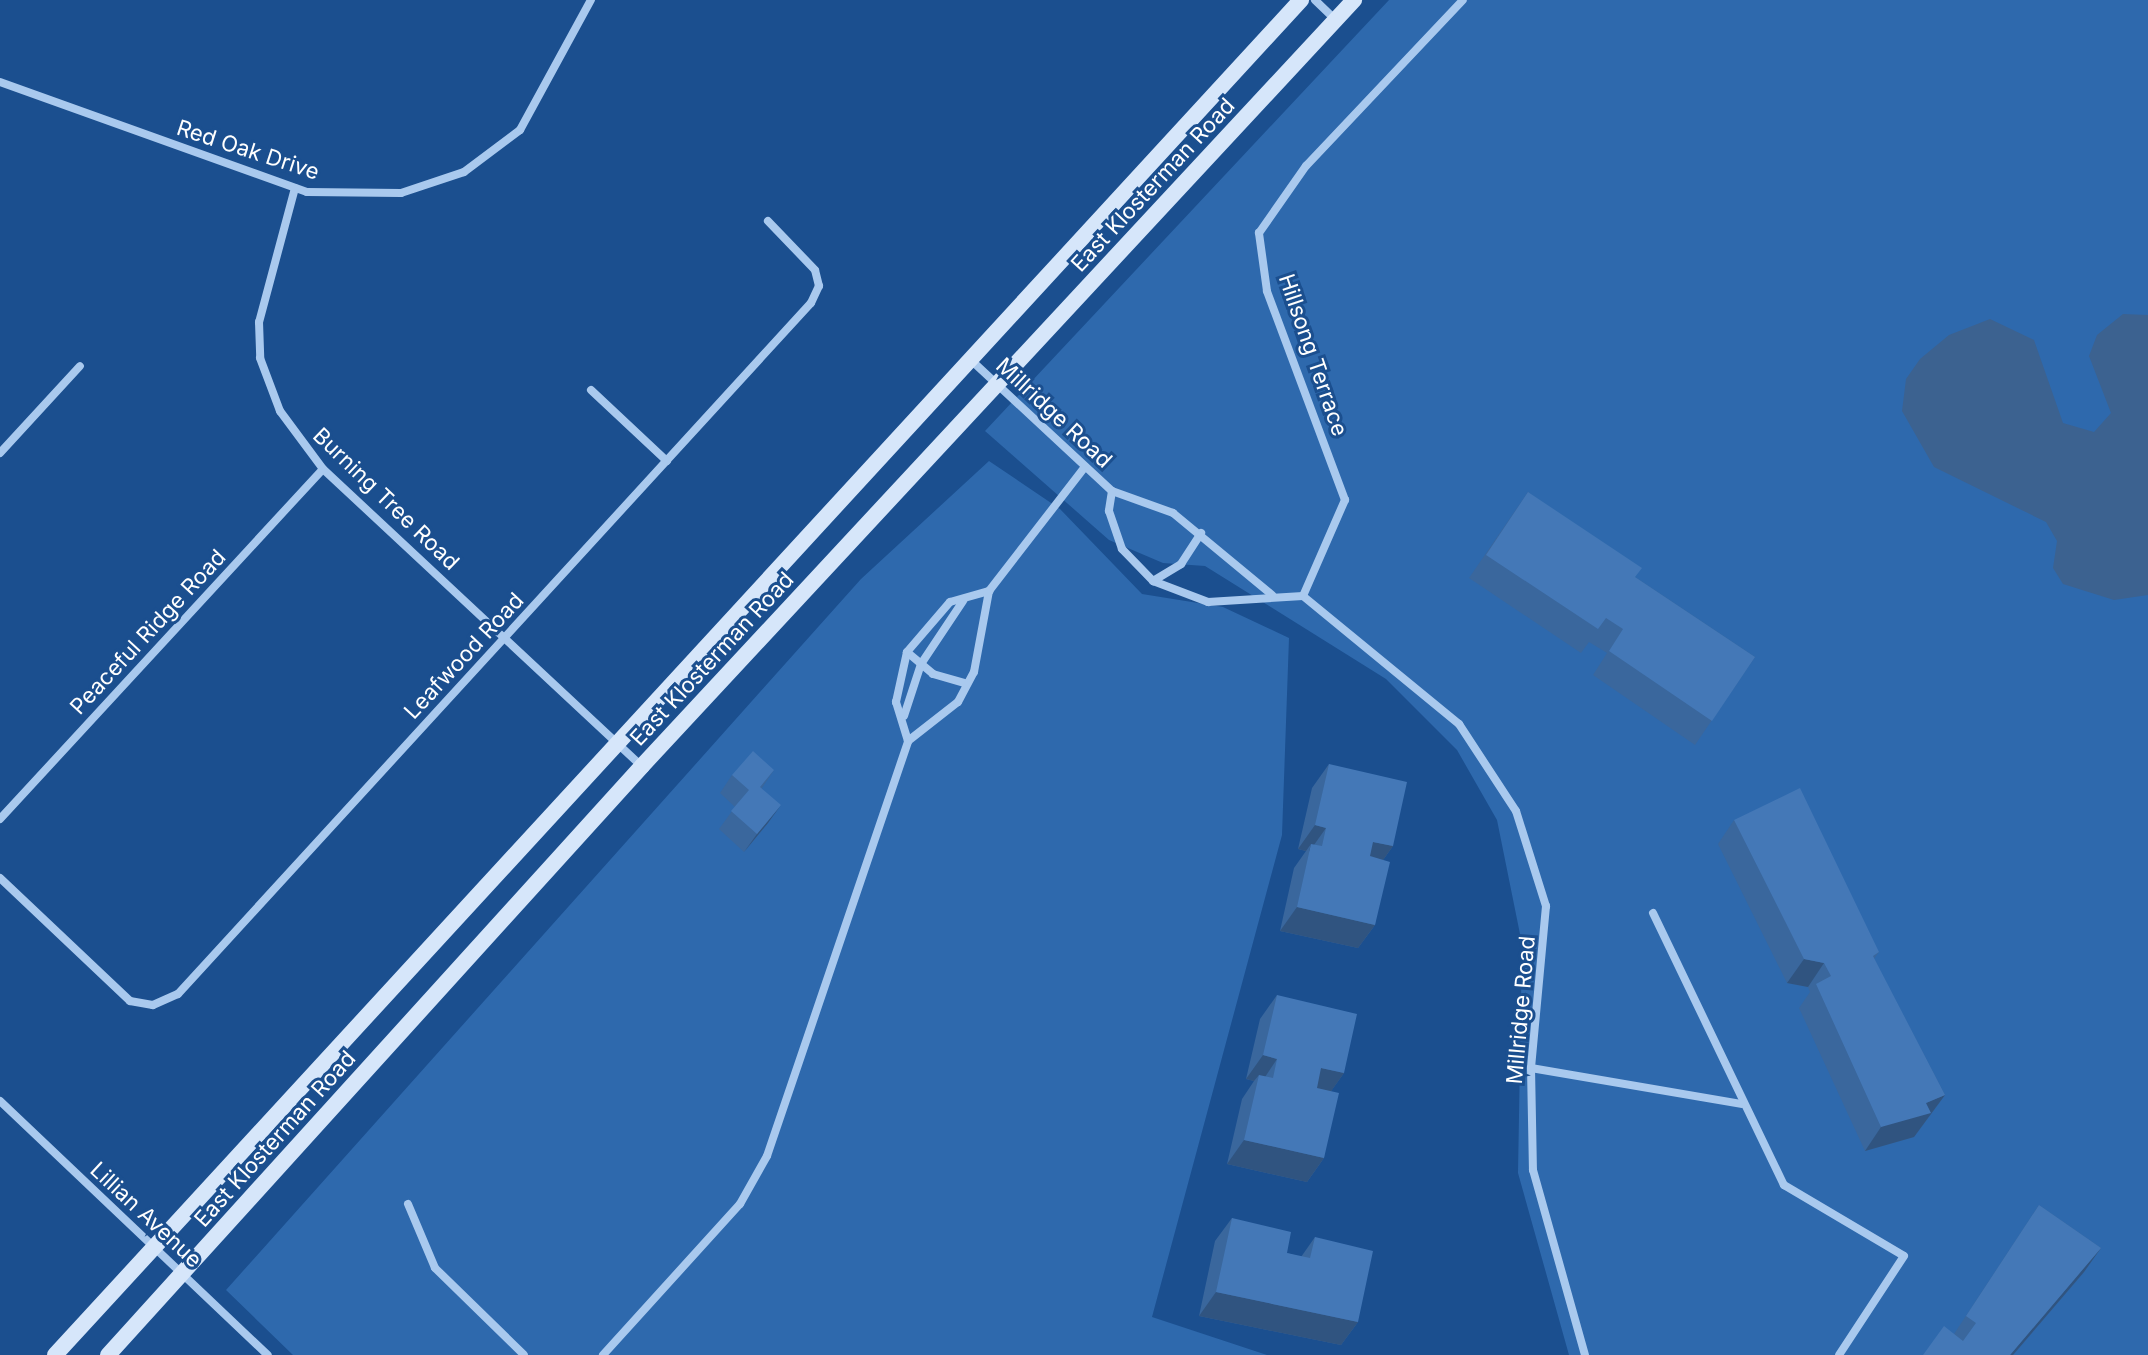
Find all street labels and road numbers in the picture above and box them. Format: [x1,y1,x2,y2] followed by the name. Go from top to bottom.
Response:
[1066,93,1240,277] street label: East Klosterman Road
[173,115,323,185] street label: Red Oak Drive
[1273,270,1353,440] street label: Hillsong Terrace
[991,353,1117,473] street label: Millridge Road
[307,423,465,575] street label: Burning Tree Road
[65,544,231,720] street label: Peaceful Ridge Road
[625,567,799,751] street label: East Klosterman Road
[399,587,529,725] street label: Leafwood Road
[1501,935,1541,1085] street label: Millridge Road
[189,1046,361,1232] street label: East Klosterman Road
[85,1157,207,1273] street label: Lillian Avenue

